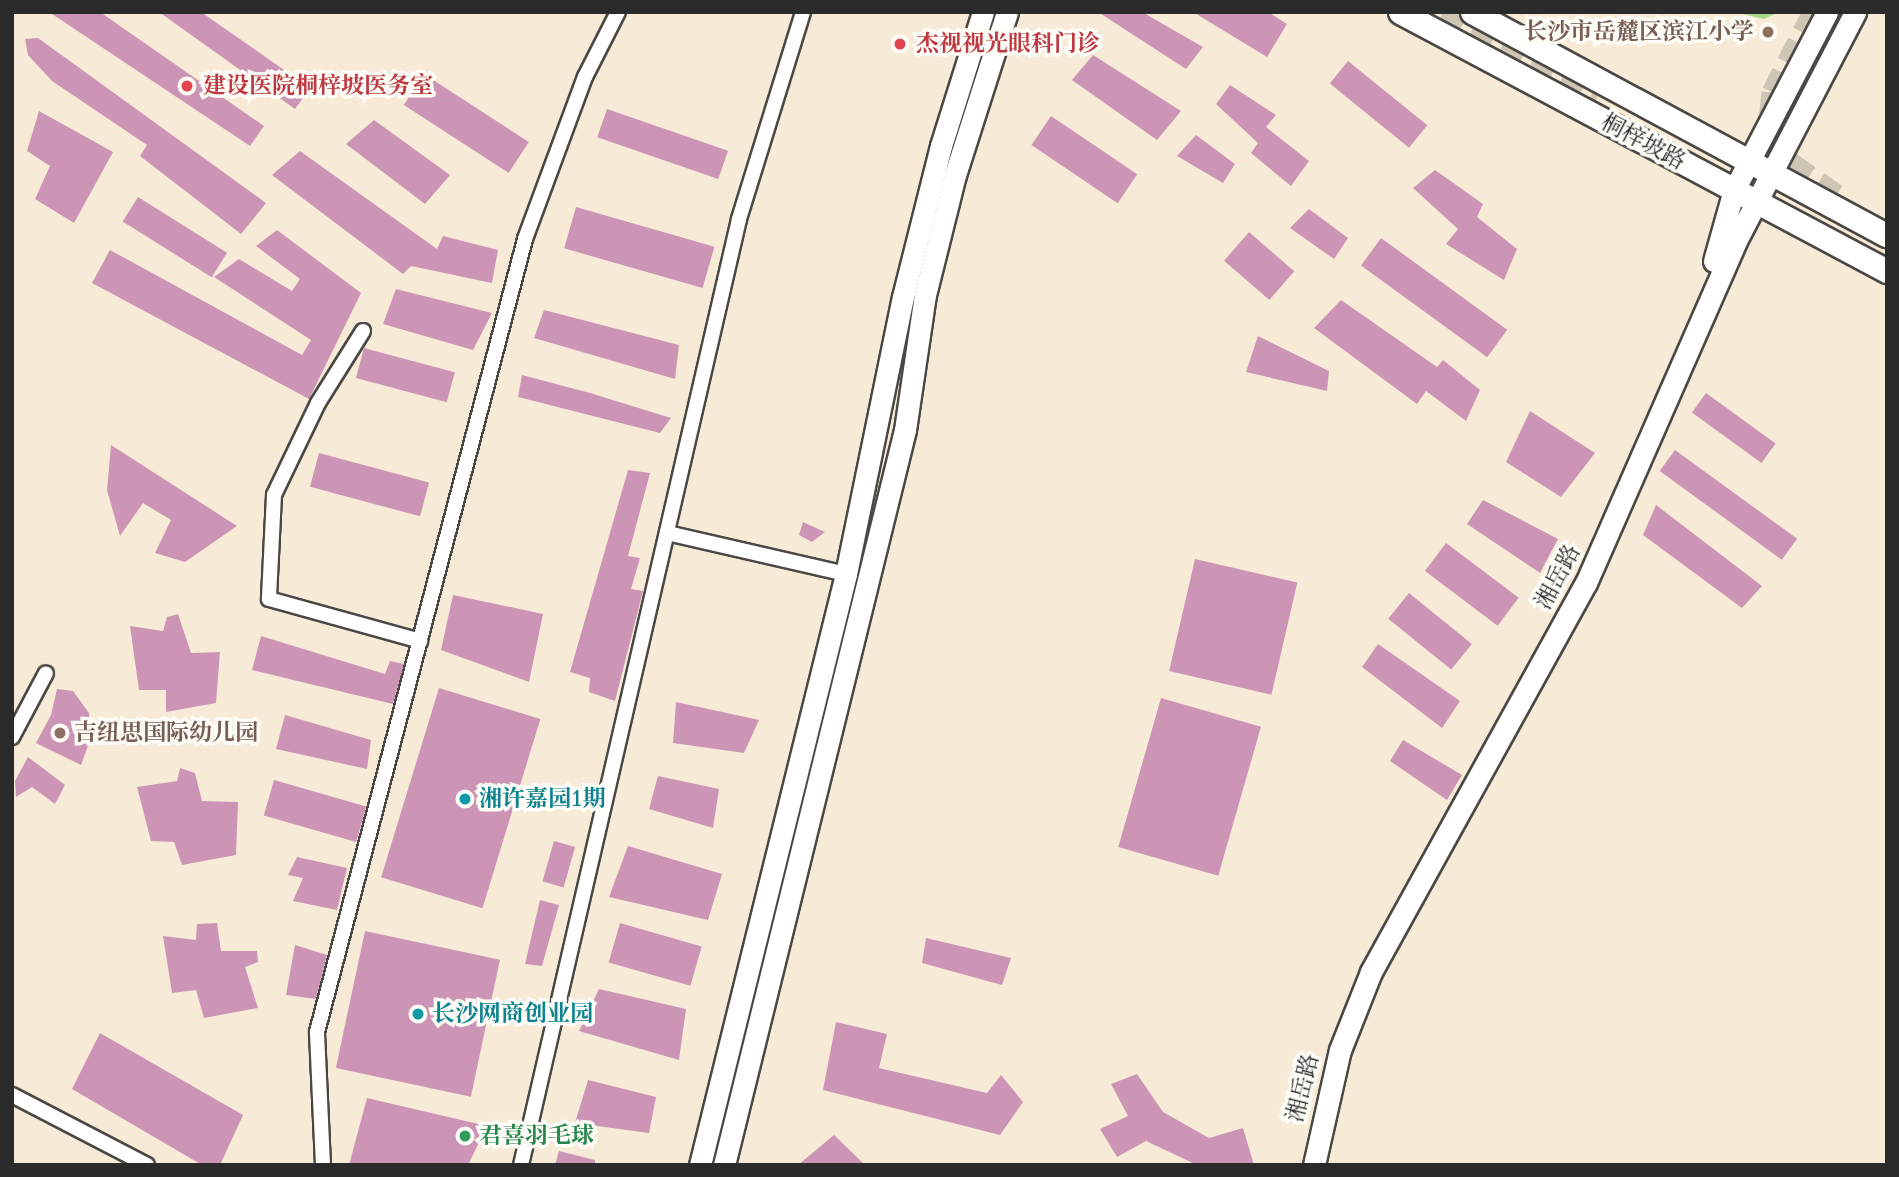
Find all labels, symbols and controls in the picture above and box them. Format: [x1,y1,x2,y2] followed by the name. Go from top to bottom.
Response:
[1524,18,1754,46] place label: 长沙市岳麓区滨江小学
[1760,24,1776,40] marker: 长沙市岳麓区滨江小学
[916,30,1100,58] place label: 杰视视光眼科门诊
[890,34,910,54] marker: 杰视视光眼科门诊
[203,72,433,100] place label: 建设医院桐梓坡医务室
[177,76,197,96] marker: 建设医院桐梓坡医务室
[1596,108,1690,176] street label: 桐梓坡路
[1530,540,1586,614] street label: 湘岳路
[74,719,258,747] place label: 吉纽思国际幼儿园
[52,725,68,741] marker: 吉纽思国际幼儿园
[479,785,606,813] place label: 湘许嘉园1期
[457,791,473,807] marker: 湘许嘉园1期
[432,1000,593,1028] place label: 长沙网商创业园
[410,1006,426,1022] marker: 长沙网商创业园
[1281,1051,1325,1125] street label: 湘岳路
[479,1122,594,1150] place label: 君喜羽毛球
[457,1128,473,1144] marker: 君喜羽毛球

